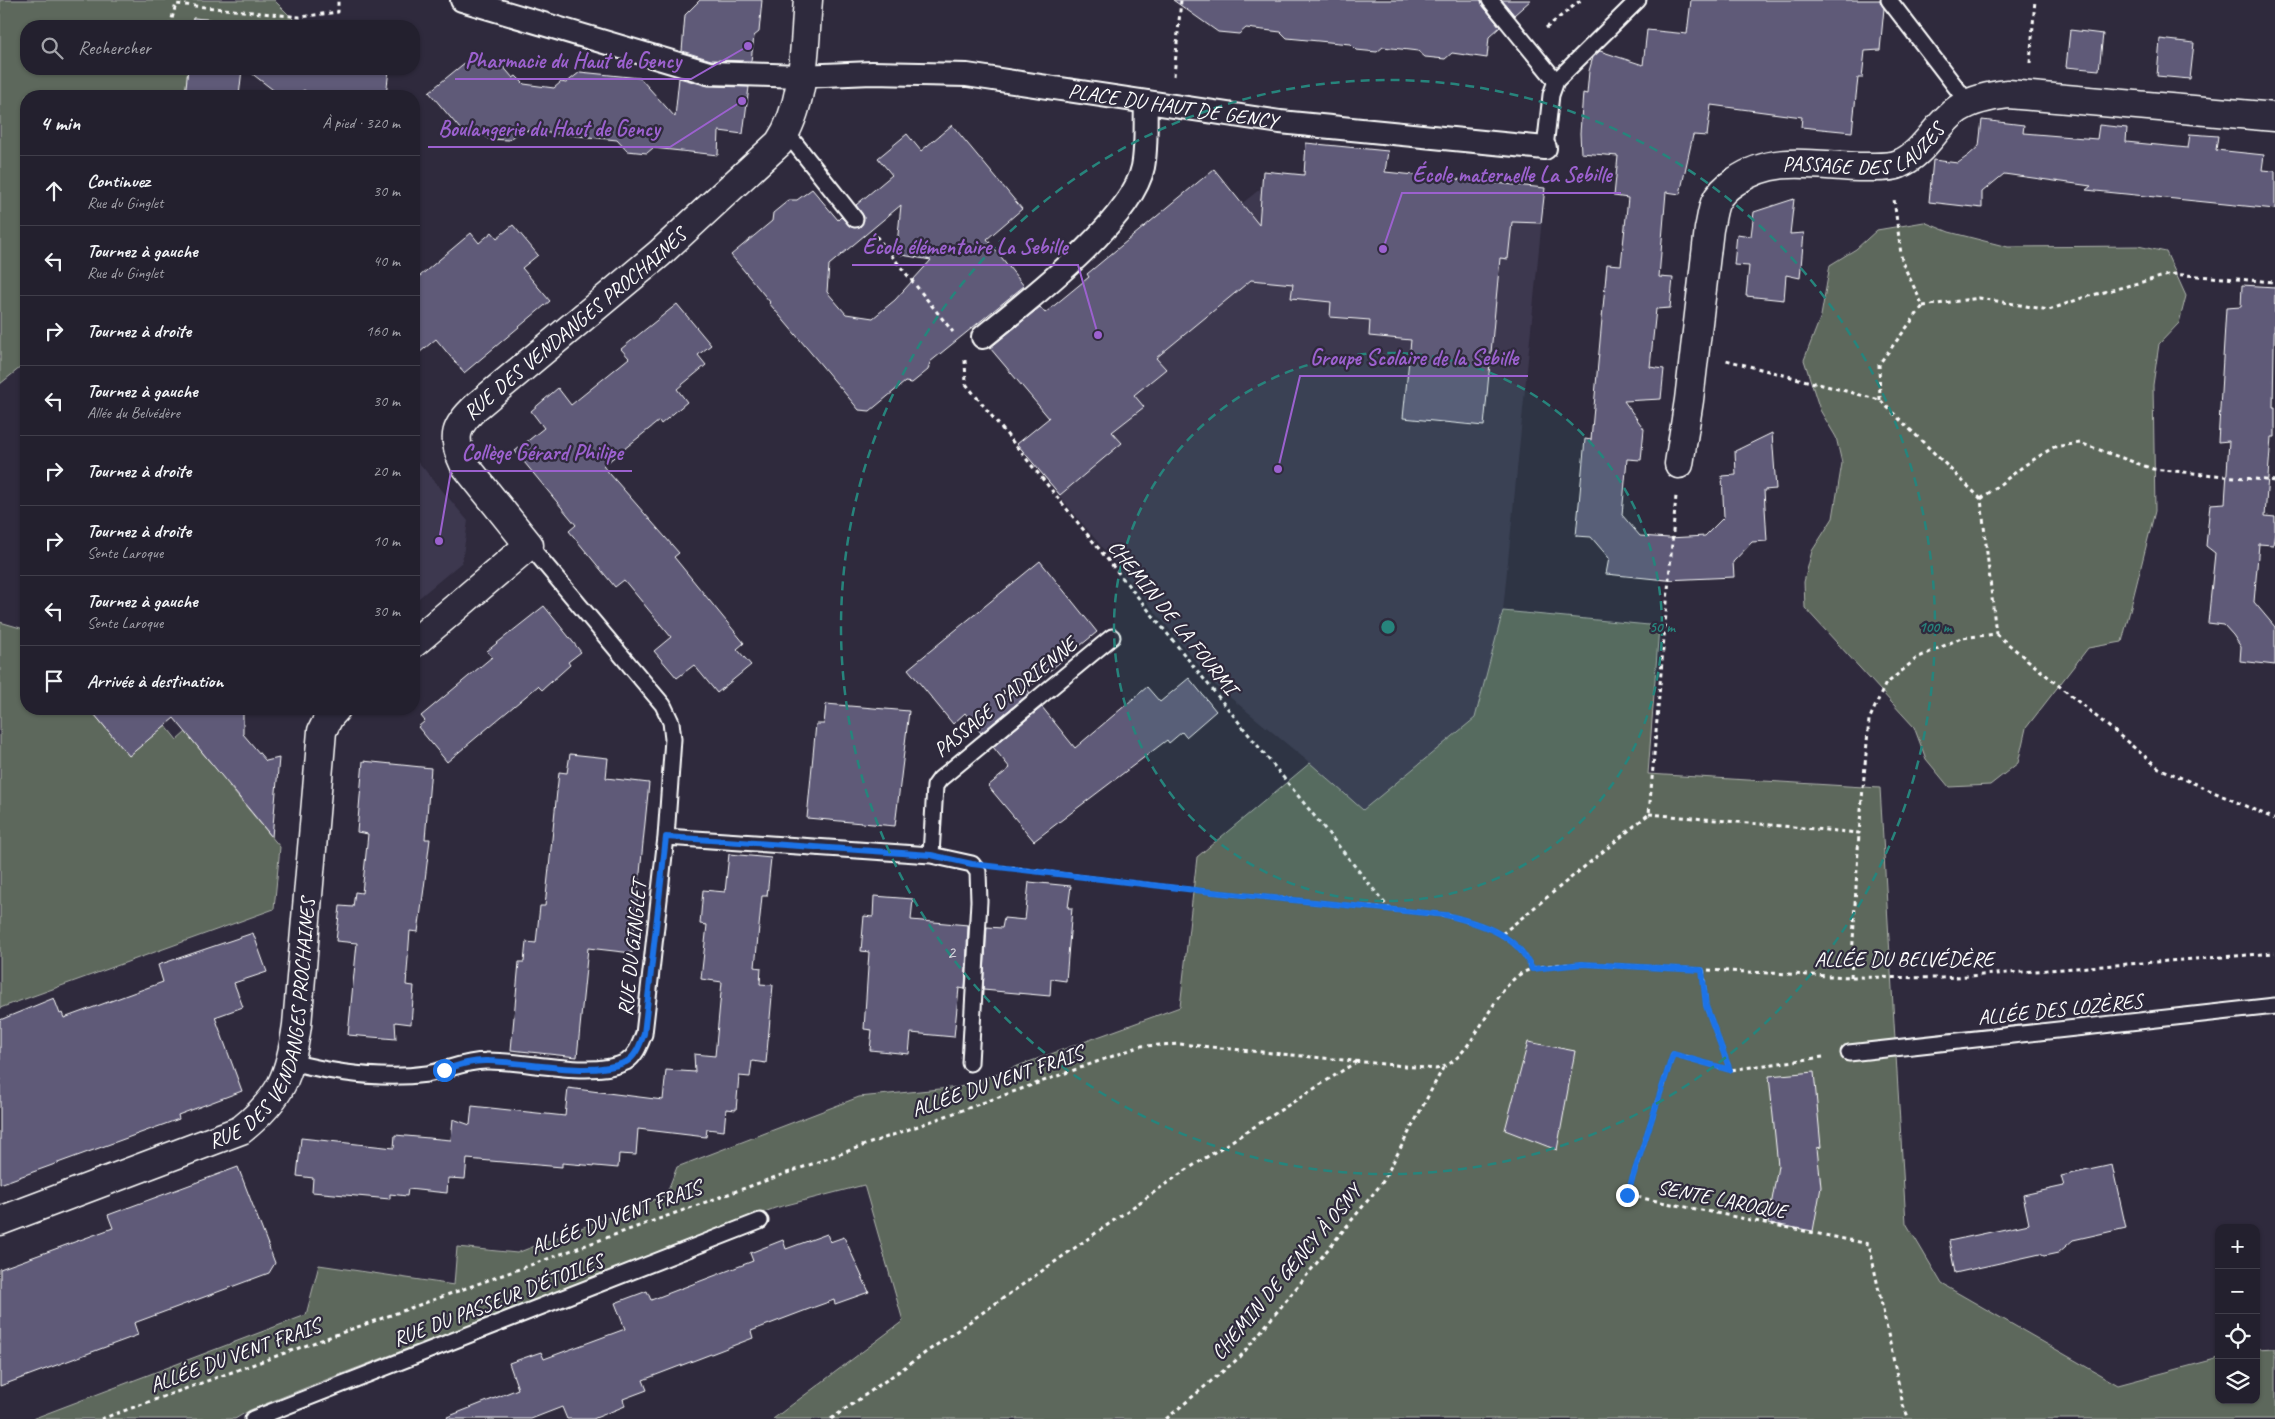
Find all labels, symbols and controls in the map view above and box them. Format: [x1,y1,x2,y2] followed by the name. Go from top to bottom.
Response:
[20,20,420,75] search box
[38,34,66,62] icon: search
[78,36,151,60] text: Rechercher
[455,42,691,79] callout: Pharmacie du Haut de Gency
[465,47,683,75] text: Pharmacie du Haut de Gency
[1067,77,1283,135] street label: PLACE DU HAUT DE GENCY
[40,110,80,136] text: 4 min
[428,110,670,147] callout: Boulangerie du Haut de Gency
[322,113,400,133] text: À pied · 320 m
[438,115,662,143] text: Boulangerie du Haut de Gency
[1781,115,1952,180] street label: PASSAGE DES LAUZES
[1402,156,1621,193] callout: École maternelle La Sebille
[1413,160,1614,189] text: École maternelle La Sebille
[87,169,150,193] text: Continuez
[40,177,68,205] icon: ahead
[373,181,400,201] text: 30 m
[87,193,163,213] text: Rue du Ginglet
[457,220,694,425] street label: RUE DES VENDANGES PROCHAINES
[852,228,1078,265] callout: École élémentaire La Sebille
[862,232,1069,261] text: École élémentaire La Sebille
[87,239,198,263] text: Tournez à gauche
[40,247,68,275] icon: left
[373,251,400,271] text: 40 m
[87,263,163,283] text: Rue du Ginglet
[40,317,68,345] icon: right
[87,319,191,343] text: Tournez à droite
[366,321,400,341] text: 160 m
[1300,339,1528,376] callout: Groupe Scolaire de la Sebille
[1310,344,1520,372] text: Groupe Scolaire de la Sebille
[87,379,198,403] text: Tournez à gauche
[40,387,68,415] icon: left
[373,391,400,411] text: 30 m
[87,403,180,423] text: Allée du Belvédère
[451,434,632,471] callout: Collège Gérard Philipe
[462,439,625,467] text: Collège Gérard Philipe
[40,457,68,485] icon: right
[87,459,191,483] text: Tournez à droite
[373,461,400,481] text: 20 m
[87,519,191,543] text: Tournez à droite
[40,527,68,555] icon: right
[373,531,400,551] text: 10 m
[1103,534,1246,703] street label: CHEMIN DE LA FOURMI
[87,543,163,563] text: Sente Laroque
[87,589,198,613] text: Tournez à gauche
[40,597,68,625] icon: left
[373,601,400,621] text: 30 m
[87,613,163,633] text: Sente Laroque
[1379,618,1397,636] centre of rings
[1649,618,1676,637] text: 50 m
[1919,618,1953,637] text: 100 m
[928,629,1084,763] street label: PASSAGE D'ADRIENNE
[40,667,68,695] icon: arrive
[87,669,223,693] text: Arrivée à destination
[612,875,653,1017] street label: RUE DU GINGLET
[205,894,321,1154] street label: RUE DES VENDANGES PROCHAINES
[947,940,957,964] house number: 2
[1814,946,1997,972] street label: ALLÉE DU BELVÉDÈRE
[1976,987,2146,1031] street label: ALLÉE DES LOZÈRES
[908,1038,1090,1122] street label: ALLÉE DU VENT FRAIS
[433,1059,456,1082] route start
[527,1173,708,1260] street label: ALLÉE DU VENT FRAIS
[1655,1174,1791,1225] street label: SENTE LAROQUE
[1205,1177,1369,1365] street label: CHEMIN DE GENCY À OSNY
[1616,1184,1639,1207] route end
[2215,1224,2260,1404] map controls
[2215,1224,2260,1269] button: +
[389,1247,609,1352] street label: RUE DU PASSEUR D'ÉTOILES
[2215,1269,2260,1314] button: −
[146,1311,327,1398] street label: ALLÉE DU VENT FRAIS
[2215,1314,2260,1359] button: locate
[2215,1359,2260,1404] button: layers

